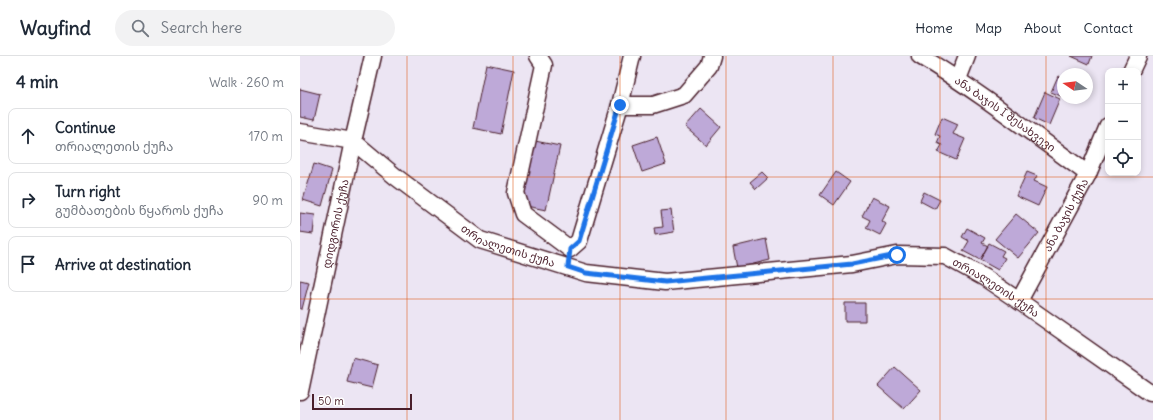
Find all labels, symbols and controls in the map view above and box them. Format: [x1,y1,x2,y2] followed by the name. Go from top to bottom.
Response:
[115,10,395,46] search box
[20,16,91,40] text: Wayfind
[129,17,151,39] icon: search
[161,18,242,37] text: Search here
[915,19,953,37] text: Home
[975,19,1002,37] text: Map
[1024,19,1062,37] text: About
[1084,19,1133,37] text: Contact
[1057,68,1093,104] north arrow
[1105,68,1141,176] map controls
[1105,68,1141,104] button: +
[16,71,58,93] text: 4 min
[952,73,1058,155] street label: ანა ბაჯის I შესახვევი
[209,74,284,91] text: Walk · 260 m
[611,96,629,114] route end
[1105,104,1141,140] button: −
[55,118,116,137] text: Continue
[17,125,39,147] icon: ahead
[248,128,283,145] text: 170 m
[55,138,173,155] text: თრიალეთის ქუჩა
[1105,140,1141,176] button: locate
[1040,176,1091,254] street label: ანა ბაჯის ქუჩა
[319,178,352,270] street label: დიდგორის ქუჩა
[55,182,120,201] text: Turn right
[17,189,39,211] icon: right
[252,192,283,209] text: 90 m
[55,202,224,219] text: გუმბათების წყაროს ქუჩა
[458,221,557,270] street label: თრიალეთის ქუჩა
[888,246,906,264] route start
[17,253,39,275] icon: arrive
[55,255,191,274] text: Arrive at destination
[950,255,1042,320] street label: თრიალეთის ქუჩა
[312,392,412,411] scale bar
[318,394,344,408] text: 50 m

